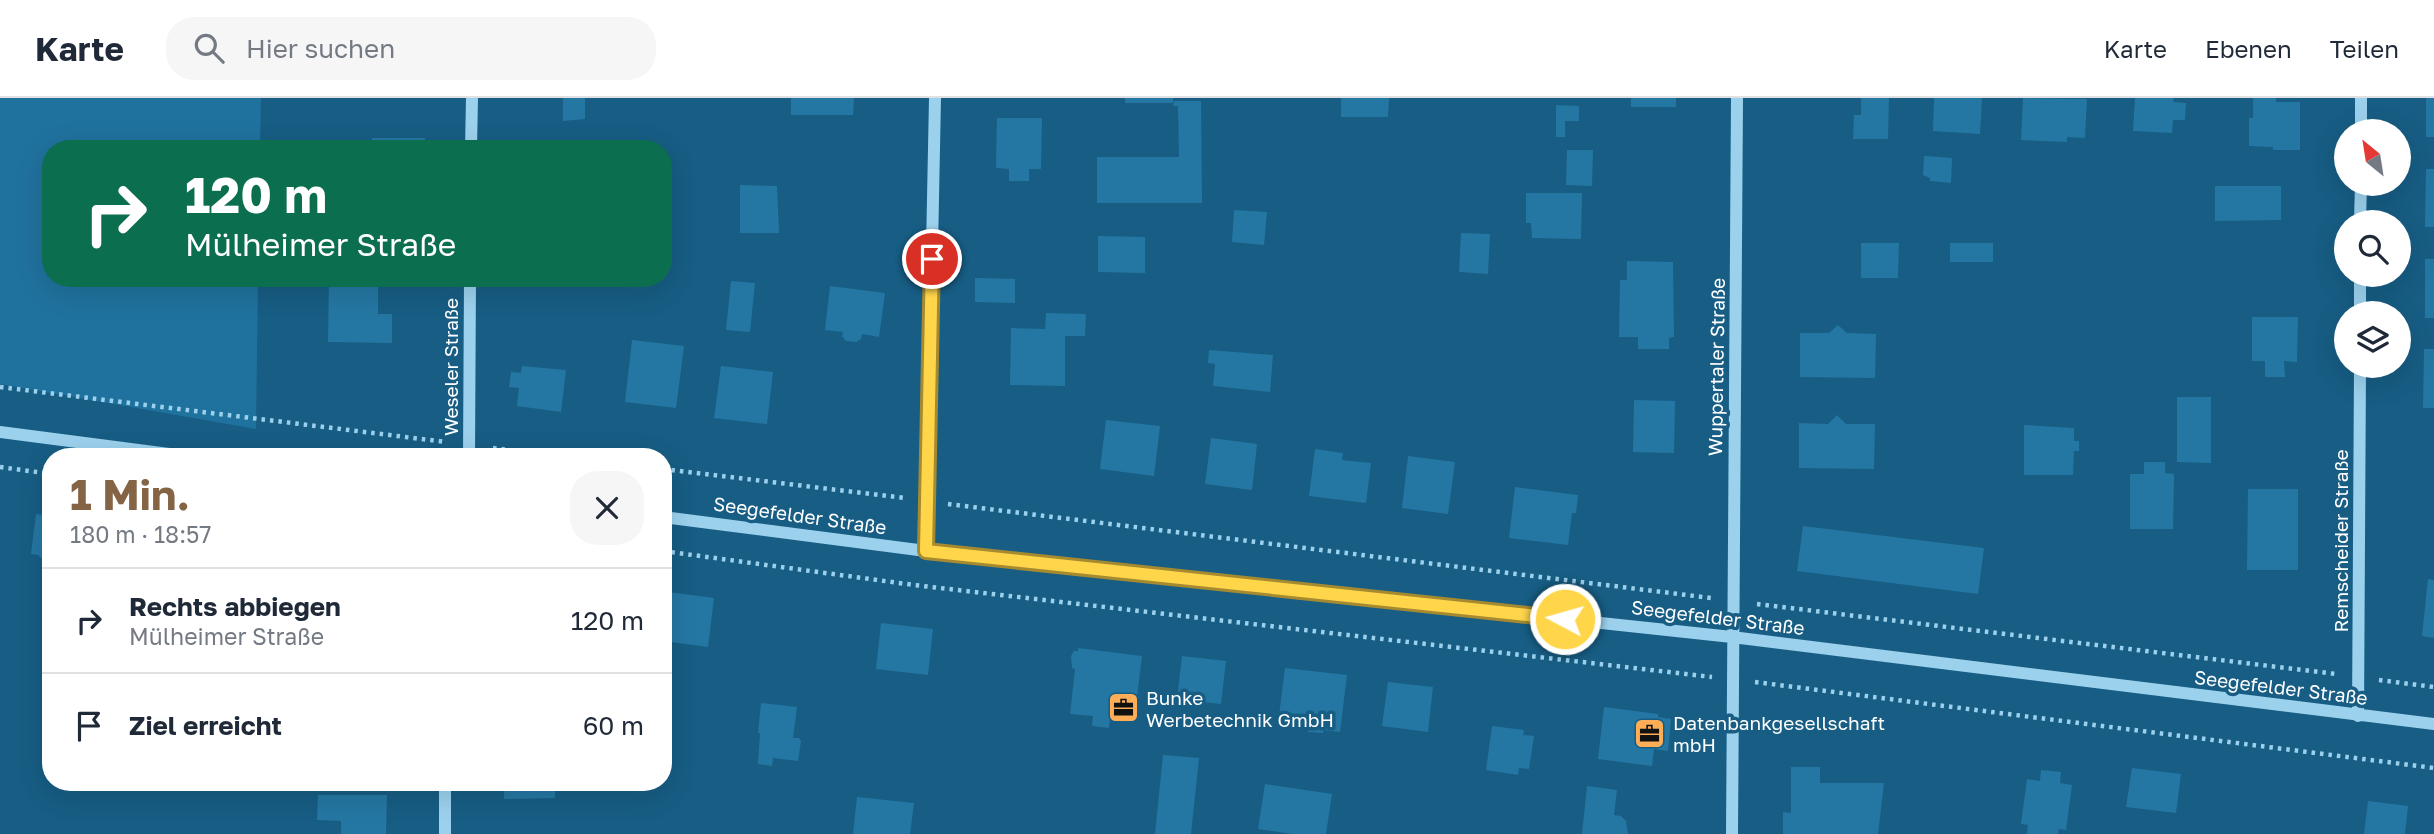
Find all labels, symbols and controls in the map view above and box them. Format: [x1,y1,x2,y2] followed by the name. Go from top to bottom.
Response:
[166,17,656,80] search box
[35,29,124,68] text: Karte
[190,29,228,67] icon: search
[246,33,395,64] text: Hier suchen
[2104,34,2167,63] text: Karte
[2205,34,2292,63] text: Ebenen
[2330,34,2399,63] text: Teilen
[2334,119,2412,196] north arrow
[2334,119,2411,378] map controls
[185,165,327,224] text: 120 m
[70,168,161,259] icon: right
[2334,210,2411,287] button: search
[185,225,456,263] text: Mülheimer Straße
[902,229,962,289] pin
[913,240,951,278] icon: arrive
[1703,278,1729,456] street label: Wuppertaler Straße
[439,298,462,436] street label: Weseler Straße
[2334,301,2411,378] button: layers
[2329,449,2352,633] street label: Remscheider Straße
[70,469,190,519] text: 1 Min.
[570,471,644,545] button: close
[712,491,888,539] street label: Seegefelder Straße
[70,520,212,548] text: 180 m · 18:57
[1528,582,1602,656] position arrow
[129,591,341,622] text: Rechts abbiegen
[1630,595,1806,639] street label: Seegefelder Straße
[70,602,108,640] icon: right
[571,605,644,636] text: 120 m
[129,622,324,650] text: Mülheimer Straße
[2193,665,2369,709] street label: Seegefelder Straße
[1146,686,1334,731] place label: Bunke Werbetechnik GmbH
[1106,691,1140,725] office icon: Bunke Werbetechnik GmbH
[70,707,108,745] icon: arrive
[129,710,282,741] text: Ziel erreicht
[583,710,644,741] text: 60 m
[1673,711,1885,756] place label: Datenbankgesellschaft mbH
[1633,716,1667,750] office icon: Datenbankgesellschaft mbH

